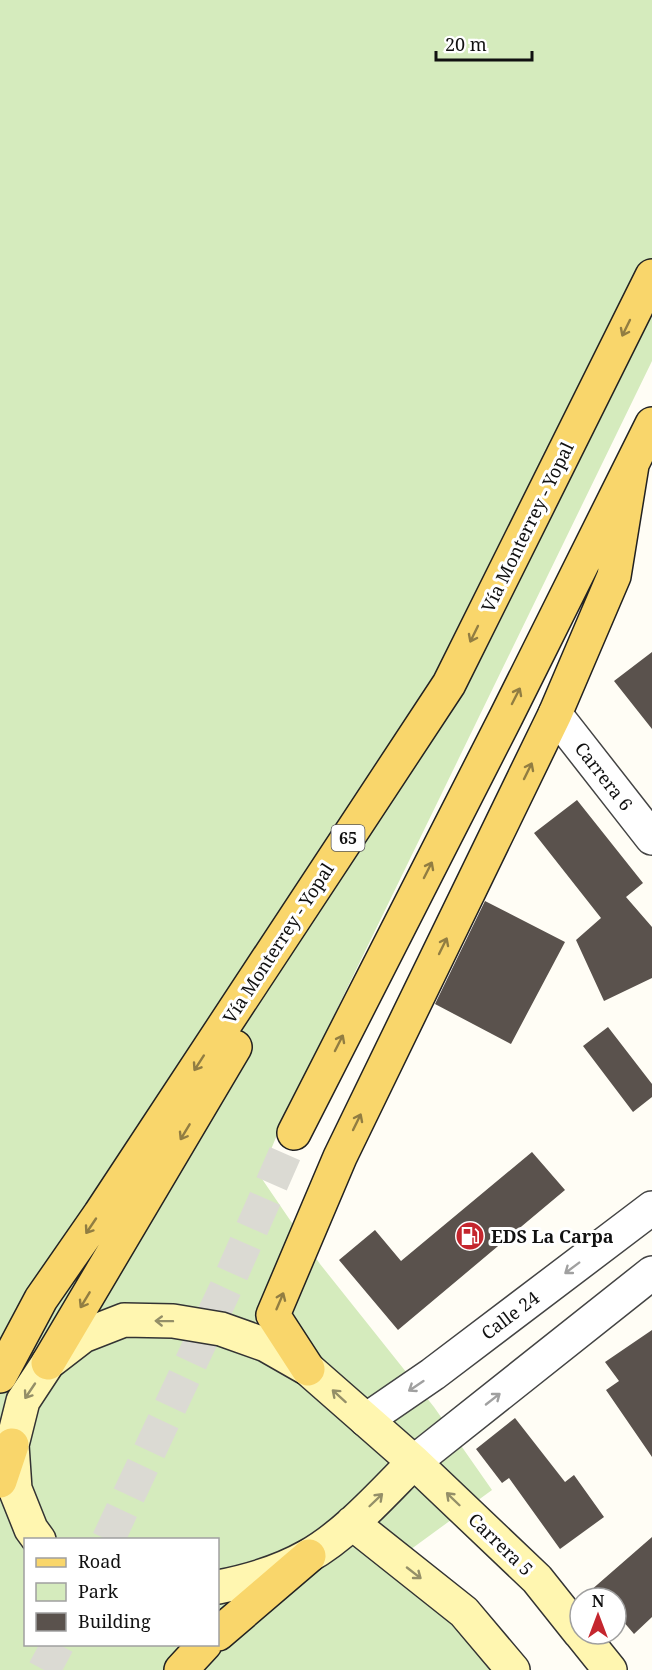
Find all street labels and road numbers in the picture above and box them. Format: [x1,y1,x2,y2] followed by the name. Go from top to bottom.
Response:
[475,438,579,616] street label: Vía Monterrey - Yopal
[570,737,638,815] street label: Carrera 6
[332,825,364,851] road number: 65
[217,858,339,1028] street label: Vía Monterrey - Yopal
[476,1285,544,1345] street label: Calle 24
[464,1507,538,1581] street label: Carrera 5

